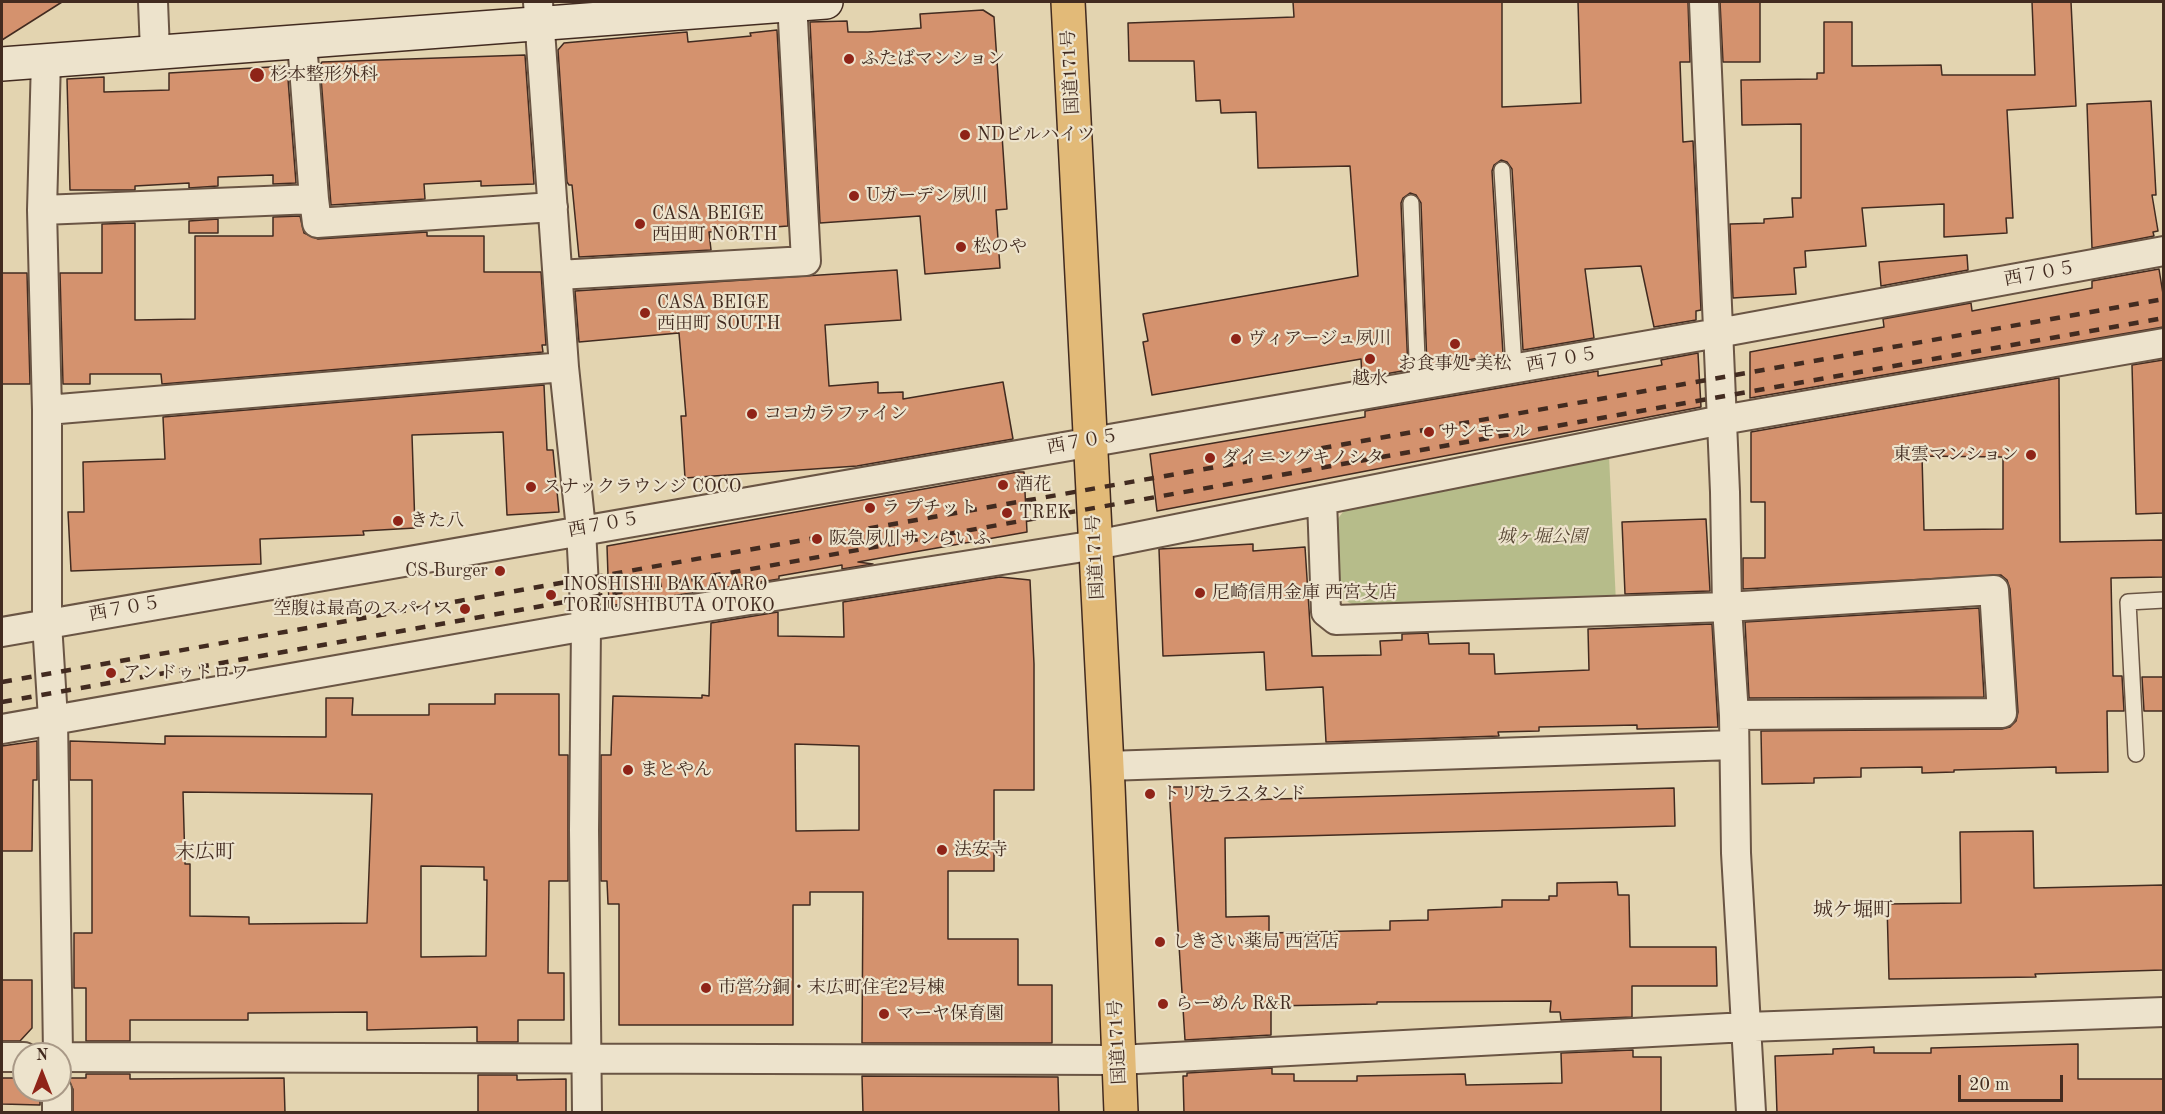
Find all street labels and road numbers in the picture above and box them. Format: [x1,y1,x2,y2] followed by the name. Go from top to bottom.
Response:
[1058,29,1084,115] street label: 国道171号
[2003,257,2077,291] street label: 西７０５
[1525,343,1599,377] street label: 西７０５
[1046,425,1120,459] street label: 西７０５
[567,508,641,542] street label: 西７０５
[1083,514,1109,600] street label: 国道171号
[88,592,162,626] street label: 西７０５
[1105,999,1131,1085] street label: 国道171号

